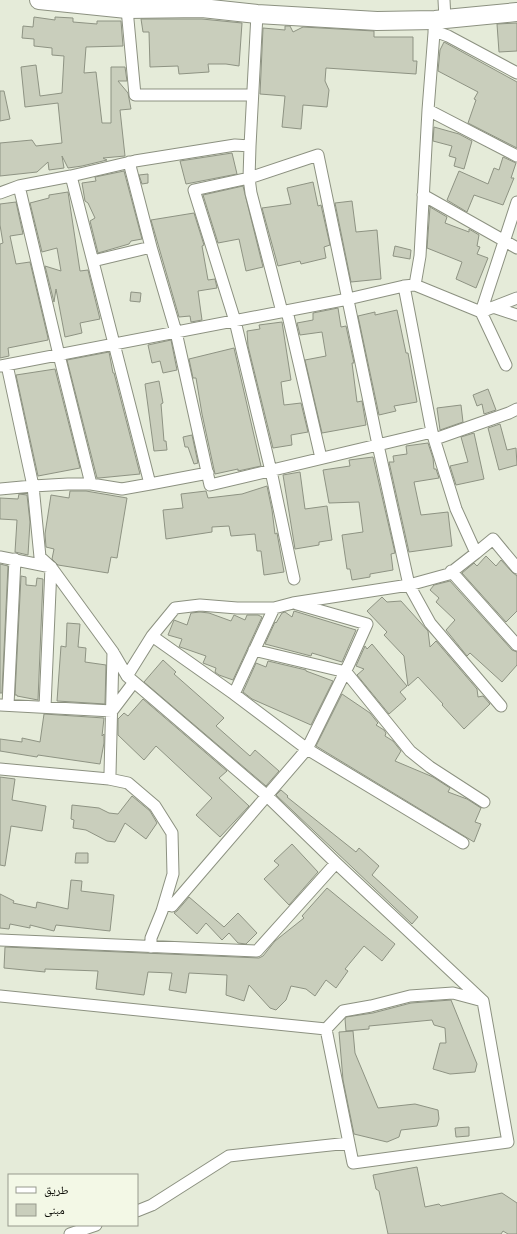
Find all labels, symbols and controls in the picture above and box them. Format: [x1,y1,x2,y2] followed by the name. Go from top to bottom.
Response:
[8,1174,138,1226] legend
[44,1182,69,1197] text: طريق
[44,1202,65,1217] text: مبنى

